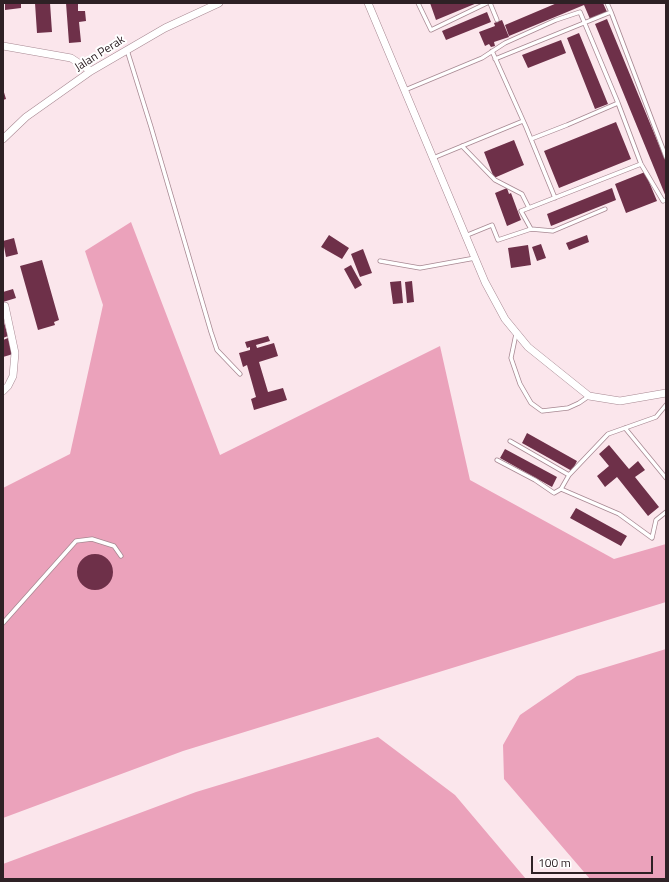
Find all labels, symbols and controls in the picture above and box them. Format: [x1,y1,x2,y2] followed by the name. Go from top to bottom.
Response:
[72,33,128,75] street label: Jalan Perak
[533,848,655,874] scale bar
[538,853,571,872] text: 100 m

